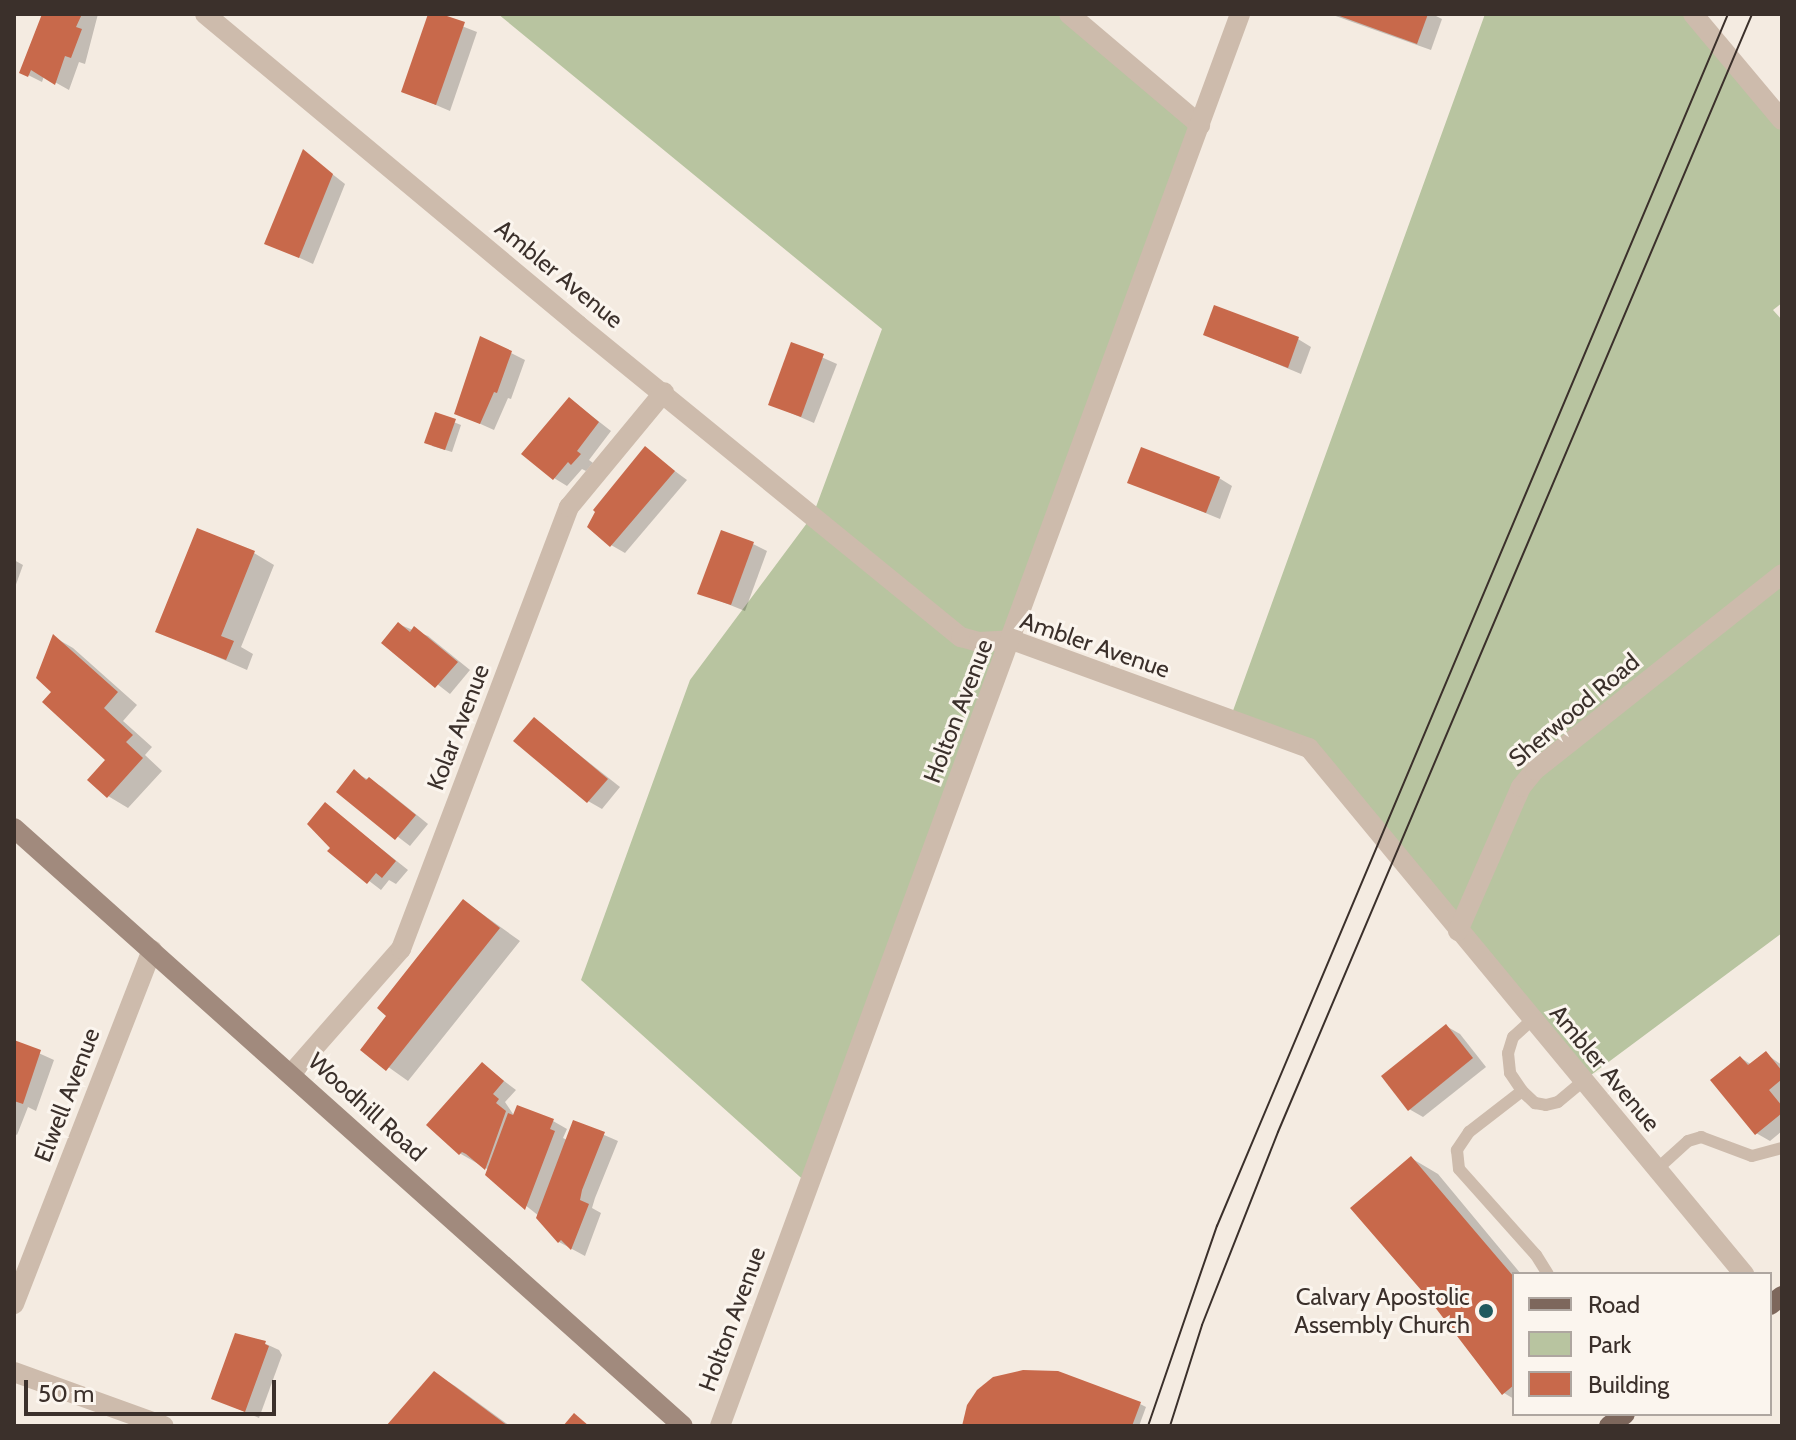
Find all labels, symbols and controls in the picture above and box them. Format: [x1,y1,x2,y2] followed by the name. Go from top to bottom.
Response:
[489,214,629,334] street label: Ambler Avenue
[1017,606,1173,684] street label: Ambler Avenue
[917,635,999,787] street label: Holton Avenue
[1503,647,1645,773] street label: Sherwood Road
[421,660,495,794] street label: Kolar Avenue
[1544,999,1666,1137] street label: Ambler Avenue
[28,1024,106,1166] street label: Elwell Avenue
[302,1047,432,1167] street label: Woodhill Road
[693,1243,771,1395] street label: Holton Avenue
[1512,1272,1772,1416] legend
[1294,1283,1470,1339] place label: Calvary Apostolic Assembly Church
[1588,1290,1640,1319] text: Road
[1477,1302,1495,1320] marker: Calvary Apostolic Assembly Church
[1588,1330,1631,1359] text: Park
[28,1364,280,1414] scale bar
[1588,1370,1669,1399] text: Building
[38,1379,94,1408] text: 50 m

